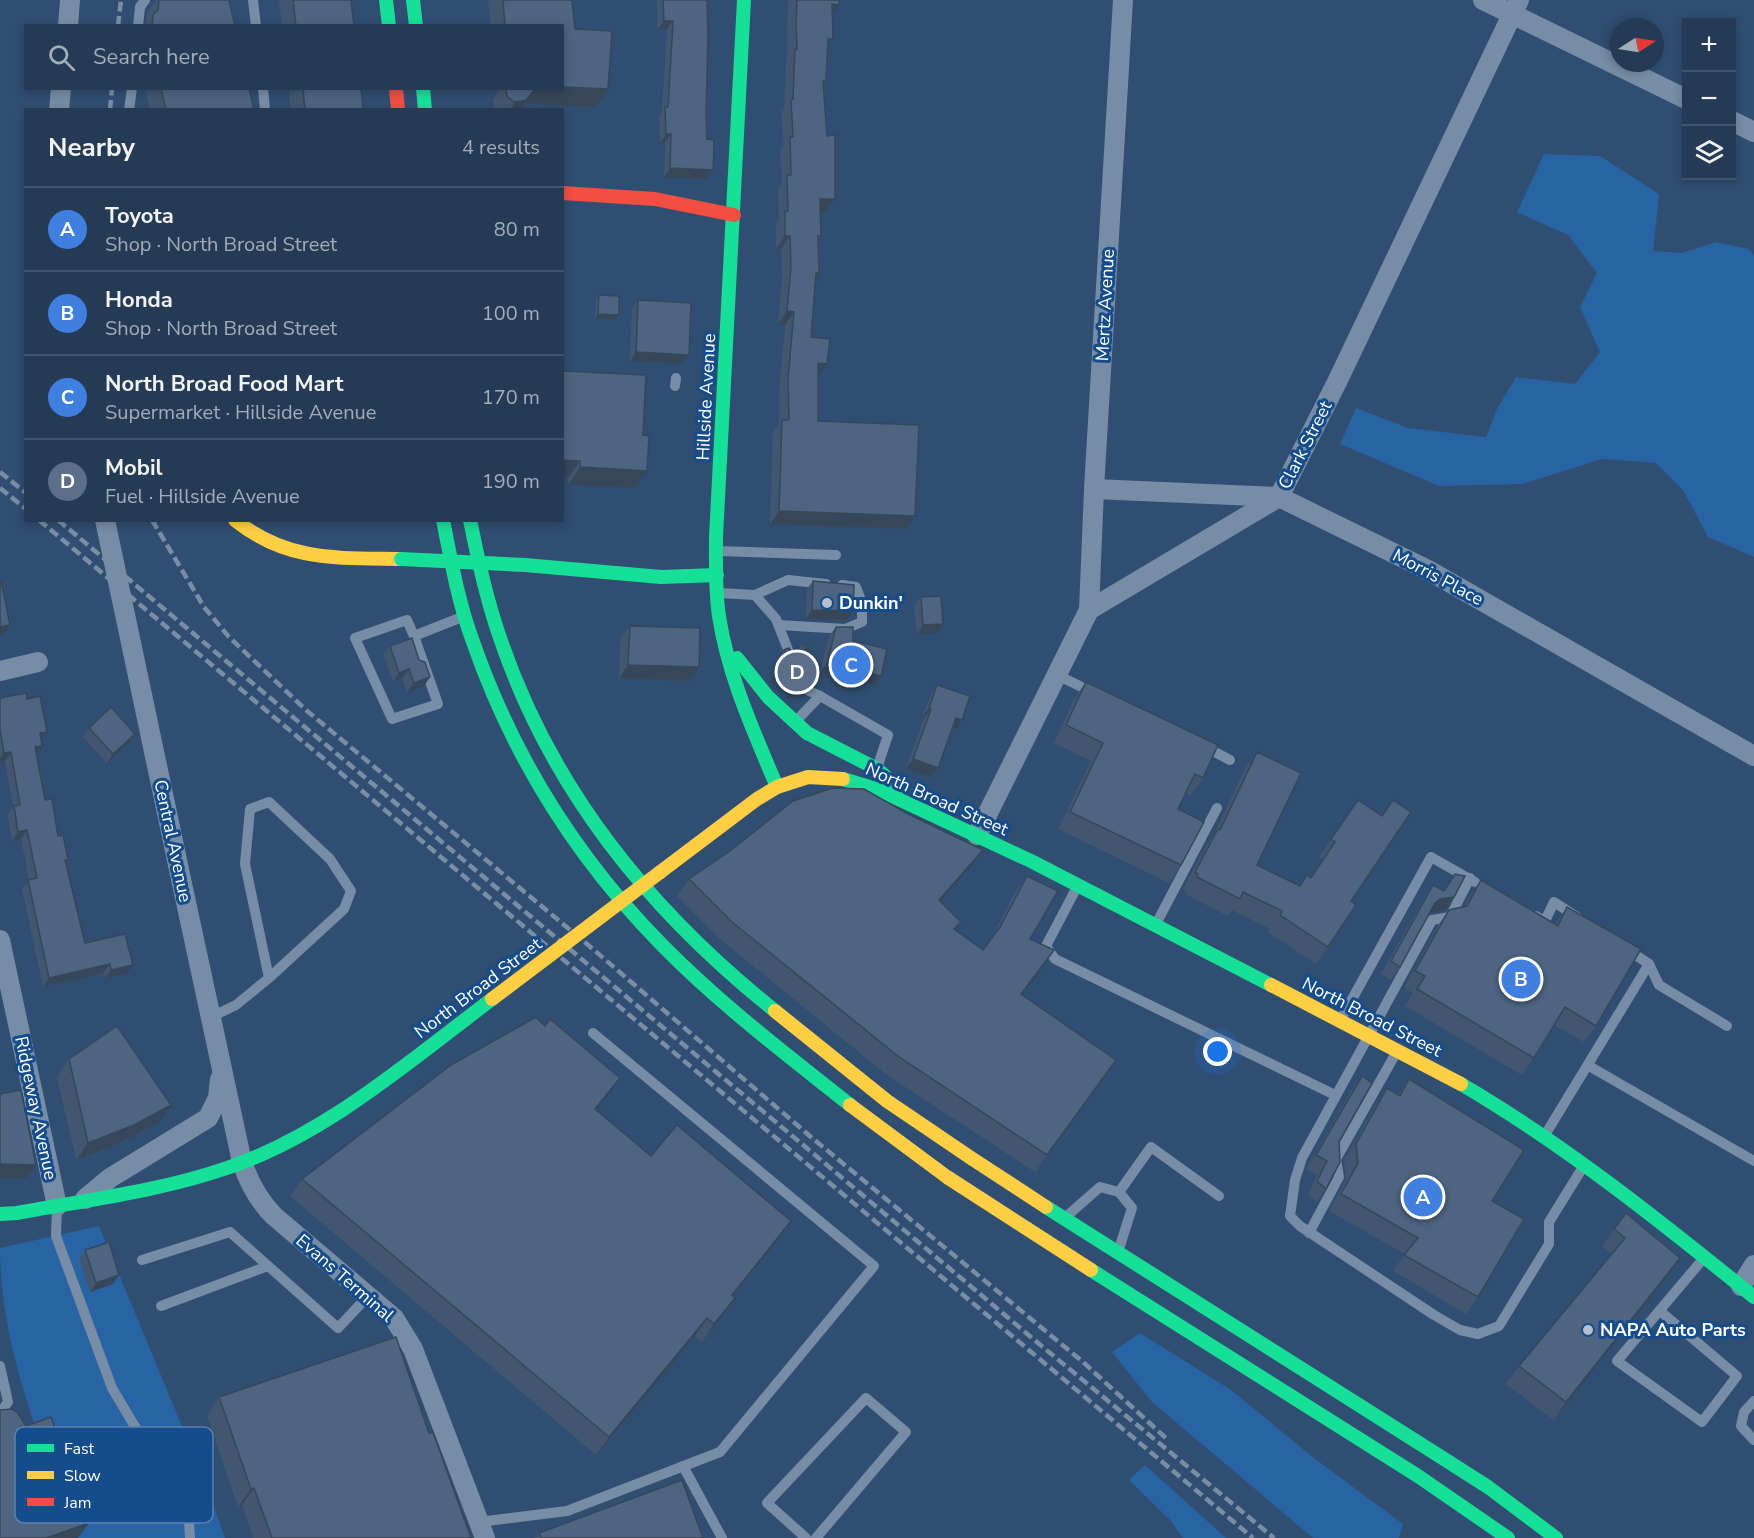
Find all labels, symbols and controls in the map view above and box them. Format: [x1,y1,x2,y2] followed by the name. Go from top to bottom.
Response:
[1610,18,1664,72] north arrow
[1682,18,1736,180] map controls
[1682,18,1736,72] button: +
[24,24,564,90] search box
[45,41,78,74] icon: search
[93,42,210,72] text: Search here
[1682,72,1736,126] button: −
[1682,126,1736,180] button: layers
[48,130,135,165] text: Nearby
[462,134,540,161] text: 4 results
[105,201,174,231] text: Toyota
[60,216,75,243] text: A
[494,216,540,243] text: 80 m
[105,231,337,258] text: Shop · North Broad Street
[1090,248,1120,362] street label: Mertz Avenue
[105,285,173,315] text: Honda
[61,300,74,327] text: B
[482,300,540,327] text: 100 m
[105,315,337,342] text: Shop · North Broad Street
[691,333,721,461] street label: Hillside Avenue
[105,369,343,399] text: North Broad Food Mart
[61,384,74,411] text: C
[482,384,540,411] text: 170 m
[1272,396,1338,493] street label: Clark Street
[105,399,376,426] text: Supermarket · Hillside Avenue
[105,453,163,483] text: Mobil
[60,468,75,495] text: D
[482,468,540,495] text: 190 m
[105,483,300,510] text: Fuel · Hillside Avenue
[1388,543,1488,611] street label: Morris Place
[839,591,903,615] place label: Dunkin'
[820,596,834,610] marker: Dunkin'
[832,642,870,688] pin: C
[778,650,816,694] pin: D
[862,757,1013,841] street label: North Broad Street
[148,778,198,904] street label: Central Avenue
[409,932,547,1044] street label: North Broad Street
[1502,956,1540,1002] pin: B
[1298,971,1447,1063] street label: North Broad Street
[9,1034,63,1182] street label: Ridgeway Avenue
[1203,1037,1232,1066] your location
[1404,1174,1442,1220] pin: A
[291,1229,400,1328] street label: Evans Terminal
[1600,1318,1746,1342] place label: NAPA Auto Parts
[1581,1323,1595,1337] marker: NAPA Auto Parts
[15,1427,213,1523] legend
[64,1438,95,1460] text: Fast
[64,1465,101,1487] text: Slow
[63,1492,91,1514] text: Jam

